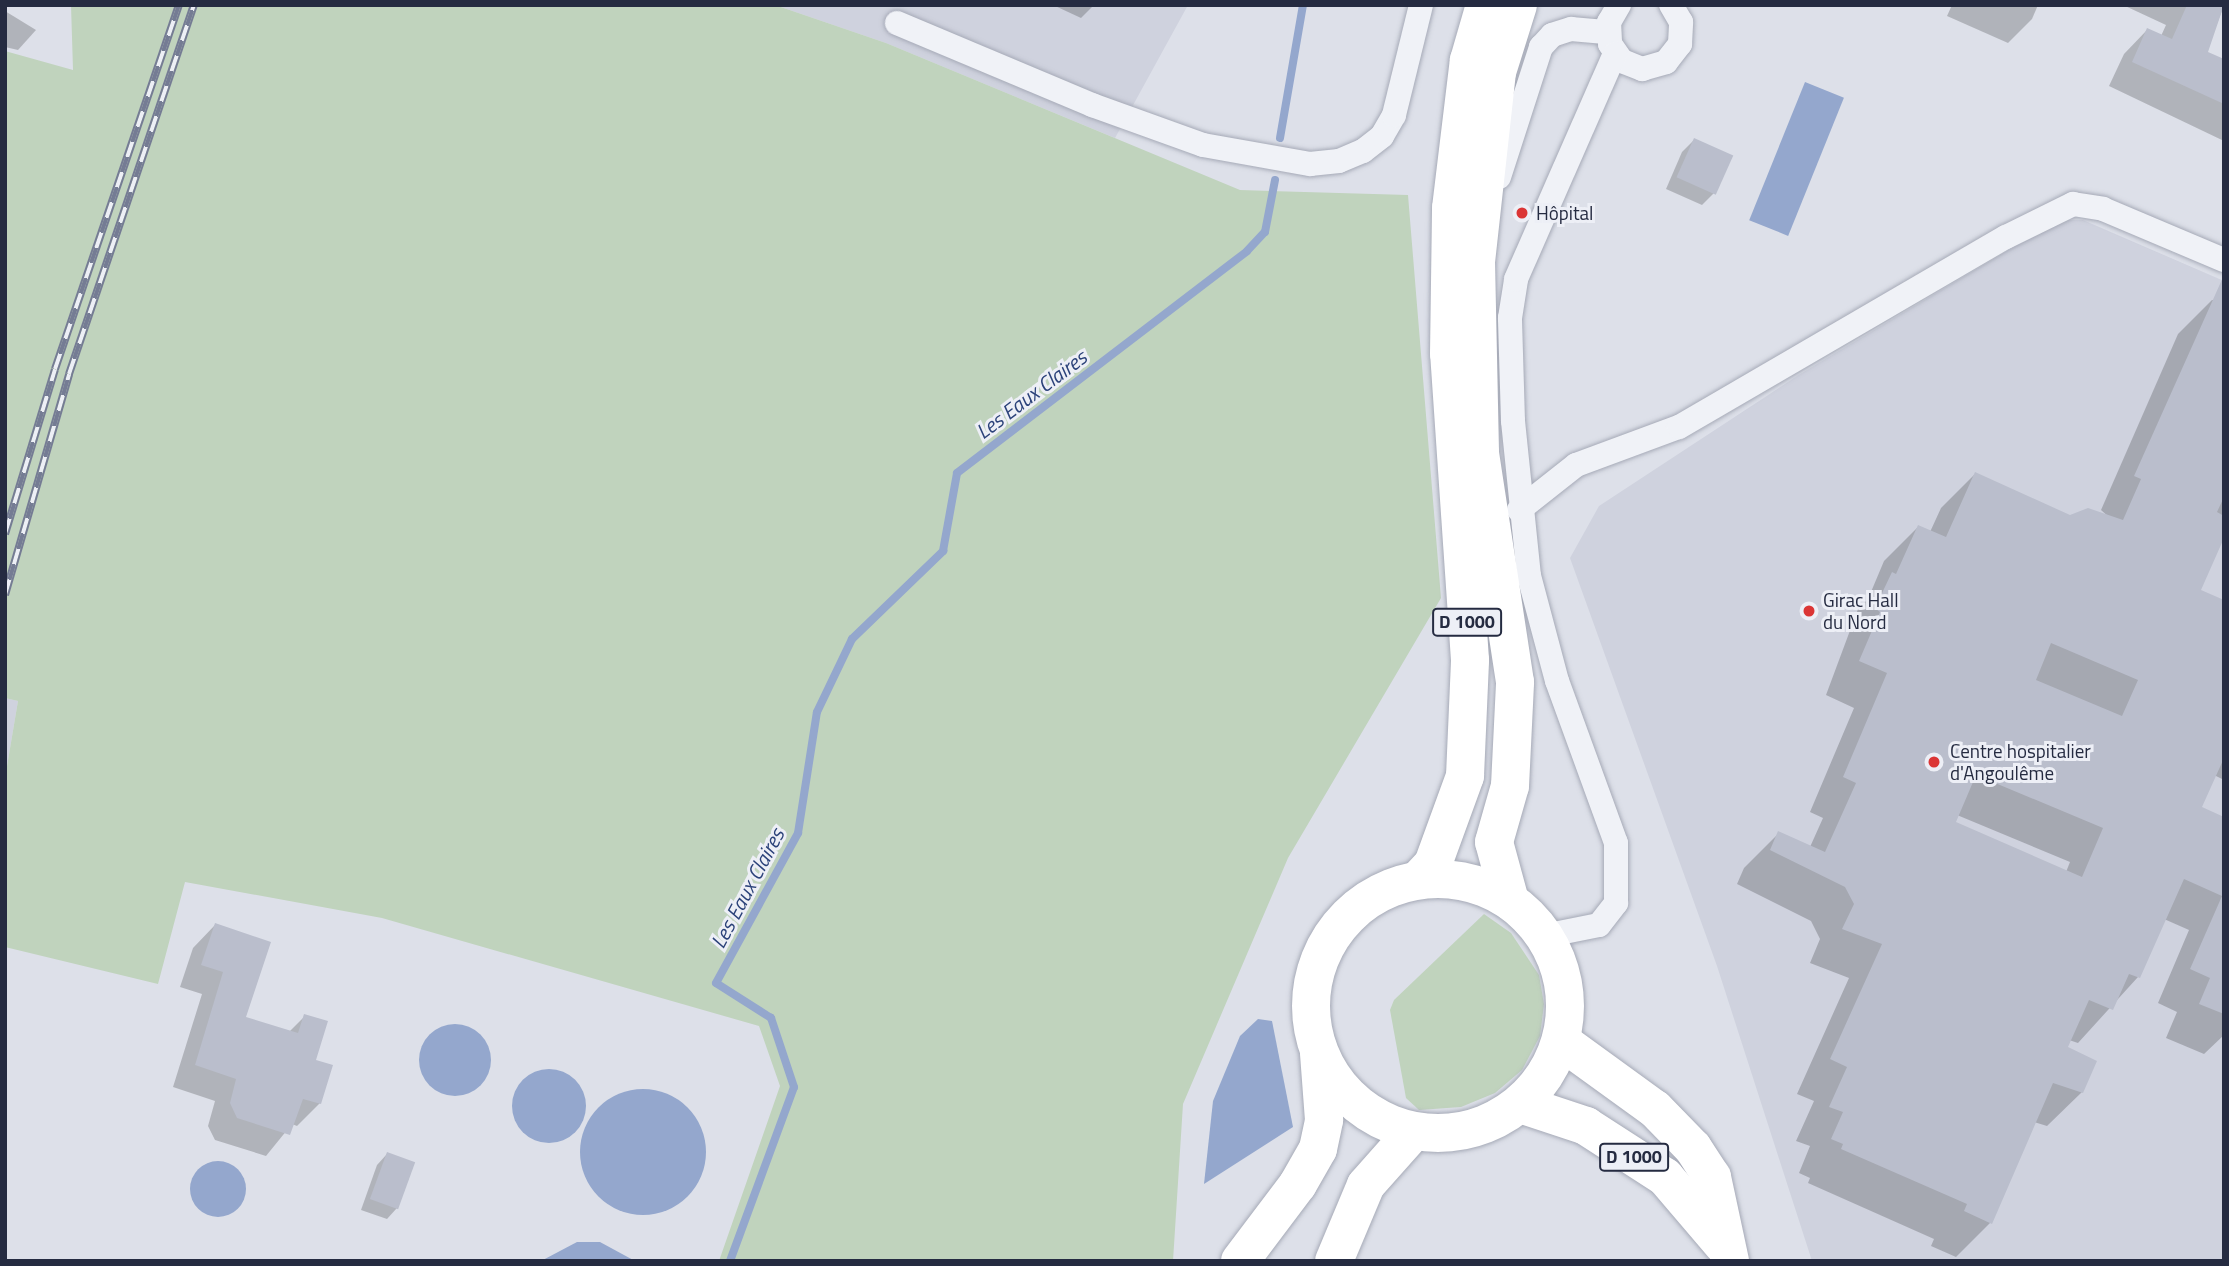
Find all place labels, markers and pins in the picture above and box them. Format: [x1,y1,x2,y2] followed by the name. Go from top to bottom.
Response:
[1536,202,1594,224] place label: Hôpital
[1514,205,1530,221] marker: Hôpital
[1823,589,1899,633] place label: Girac Hall du Nord
[1801,603,1817,619] marker: Girac Hall du Nord
[1950,740,2091,784] place label: Centre hospitalier d'Angoulême
[1924,752,1944,772] marker: Centre hospitalier d'Angoulême

